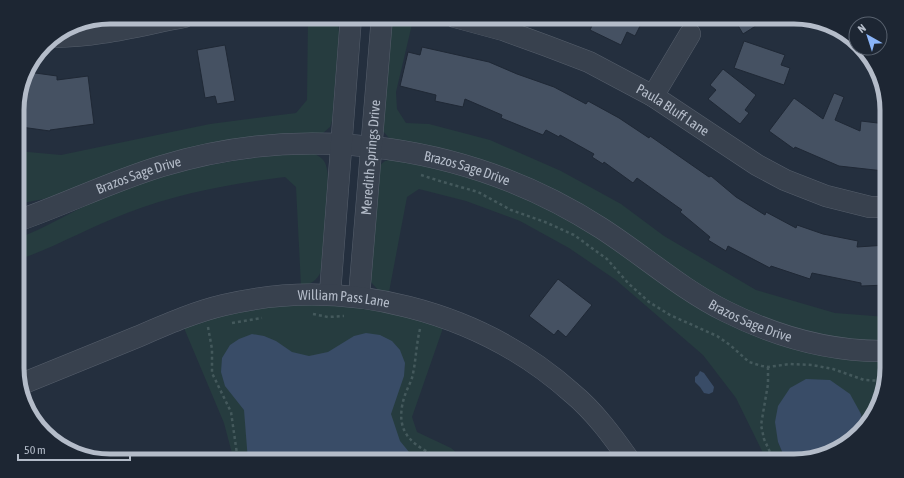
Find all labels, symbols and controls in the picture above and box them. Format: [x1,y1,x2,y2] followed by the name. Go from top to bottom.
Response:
[848,16,888,56] north arrow
[855,22,868,35] text: N
[633,81,712,139] street label: Paula Bluff Lane
[358,99,383,216] street label: Meredith Springs Drive
[423,148,512,189] street label: Brazos Sage Drive
[94,153,183,197] street label: Brazos Sage Drive
[298,287,391,311] street label: William Pass Lane
[706,296,794,345] street label: Brazos Sage Drive
[18,436,130,462] scale bar
[24,443,46,457] text: 50 m

